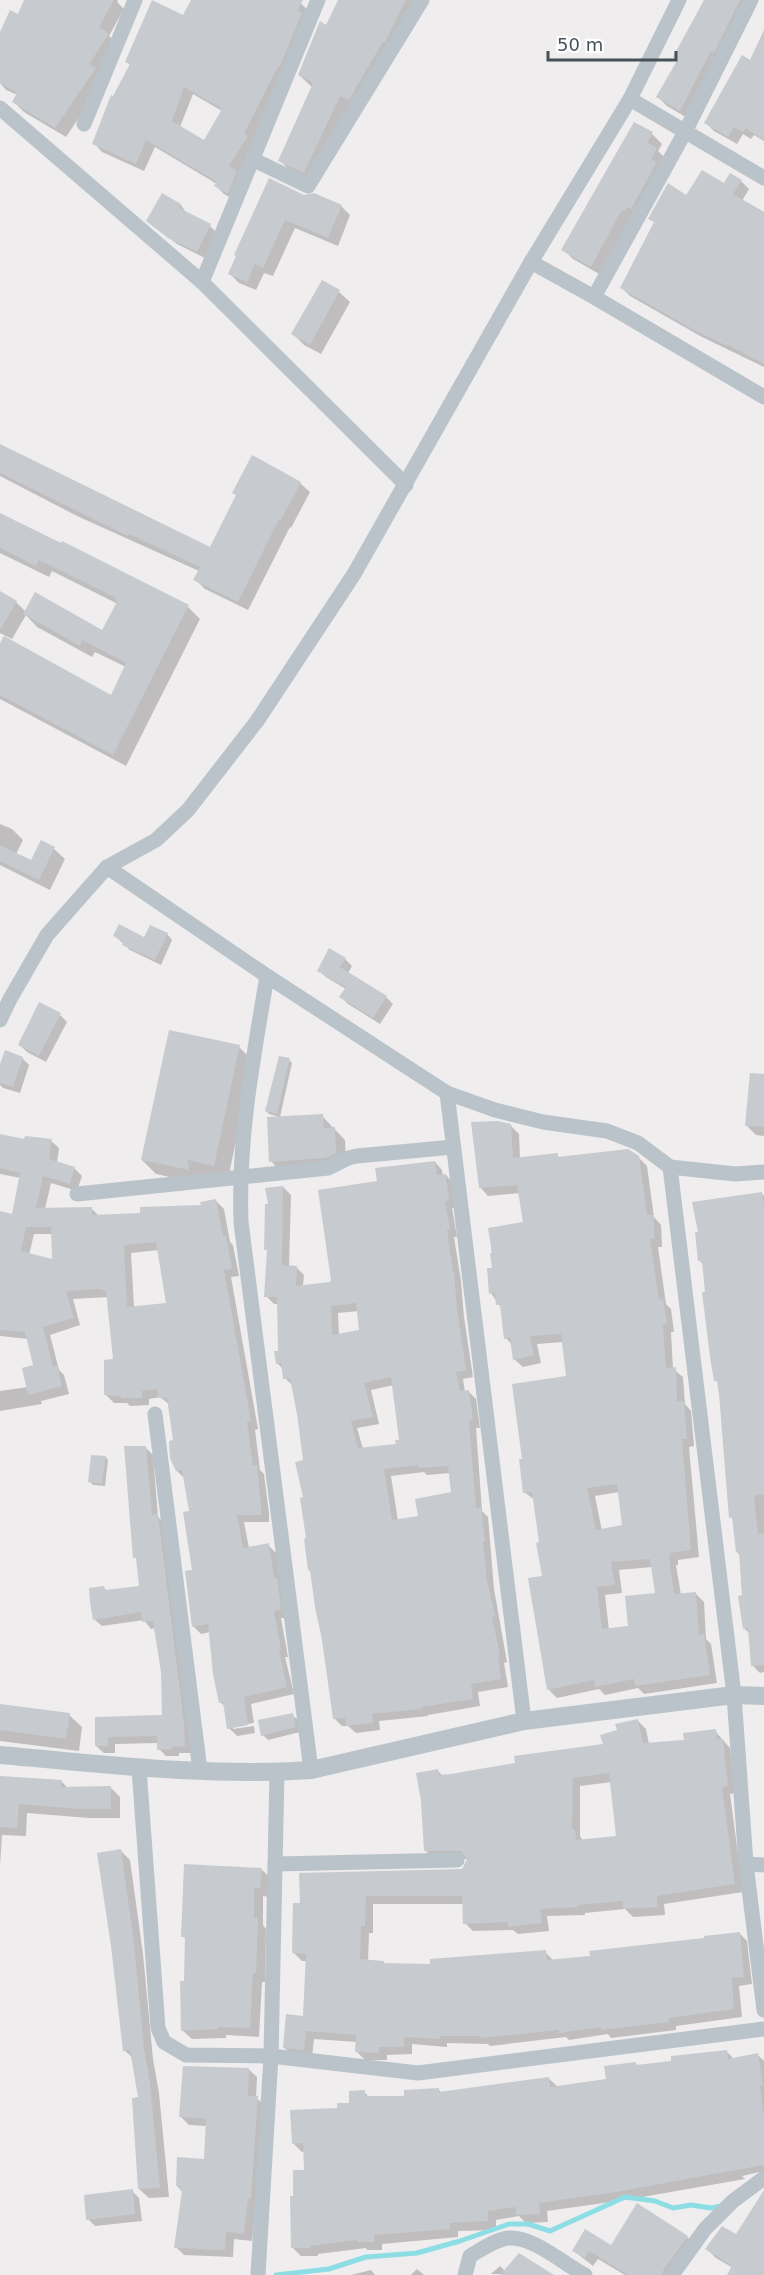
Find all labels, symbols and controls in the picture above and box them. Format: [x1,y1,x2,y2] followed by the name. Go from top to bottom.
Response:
[548,24,676,62] scale bar
[557,34,603,55] text: 50 m

